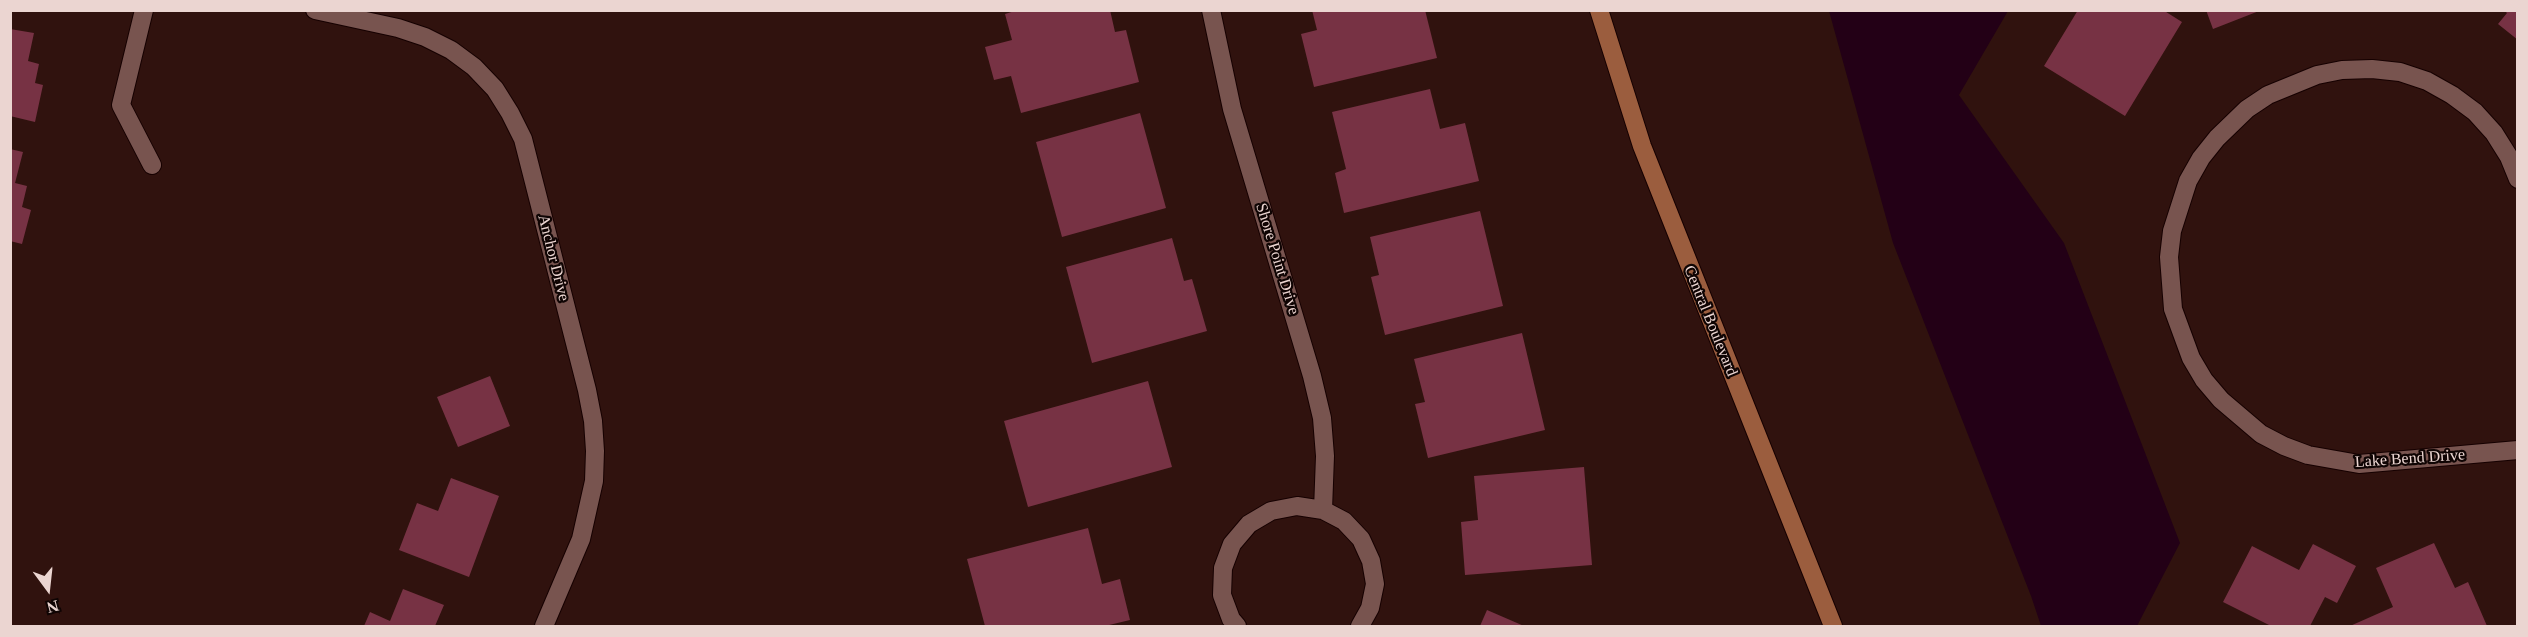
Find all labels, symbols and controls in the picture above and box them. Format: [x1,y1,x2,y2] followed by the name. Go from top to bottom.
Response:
[1251,201,1303,317] street label: Shore Point Drive
[533,213,573,303] street label: Anchor Drive
[1679,263,1741,379] street label: Central Boulevard
[2354,446,2466,472] street label: Lake Bend Drive
[18,559,78,619] north arrow
[45,597,61,617] text: N

